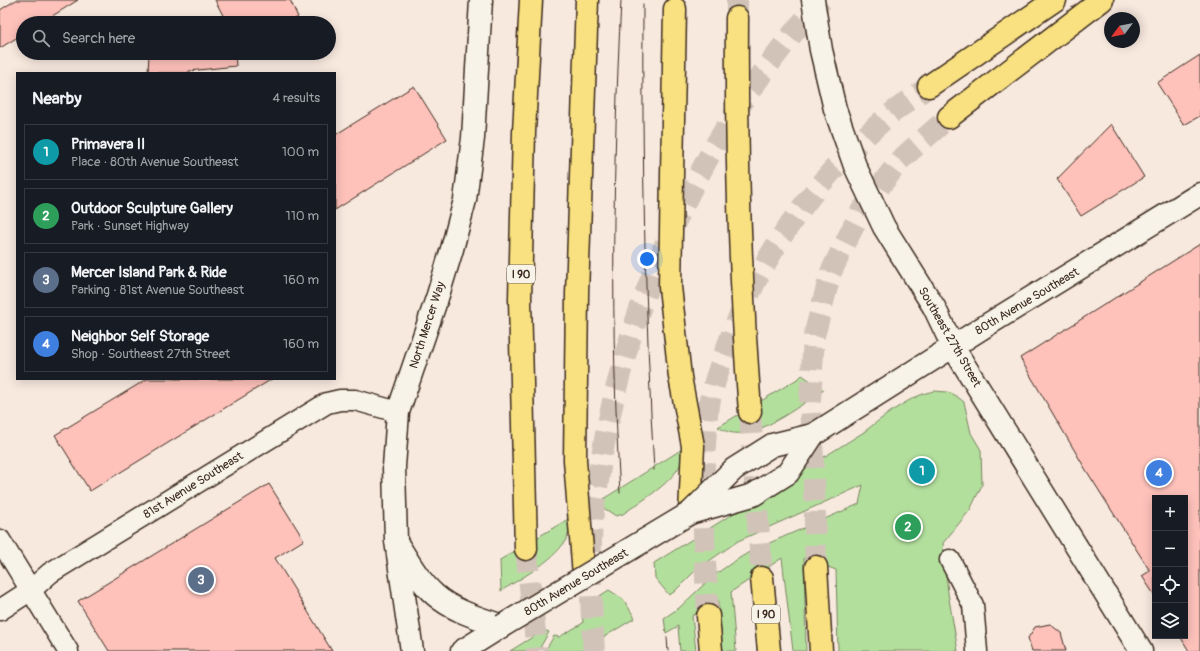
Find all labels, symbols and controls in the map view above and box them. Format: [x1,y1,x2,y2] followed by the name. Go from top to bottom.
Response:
[1104,12,1140,48] north arrow
[16,16,336,60] search box
[30,27,52,49] icon: search
[62,29,135,48] text: Search here
[32,88,81,109] text: Nearby
[273,90,320,106] text: 4 results
[71,135,145,154] text: Primavera II
[43,144,49,160] text: 1
[282,144,319,160] text: 100 m
[71,154,238,170] text: Place · 80th Avenue Southeast
[71,199,233,218] text: Outdoor Sculpture Gallery
[42,208,50,224] text: 2
[286,208,319,224] text: 110 m
[71,218,189,234] text: Park · Sunset Highway
[637,249,657,269] your location
[71,263,227,282] text: Mercer Island Park & Ride
[973,264,1082,338] street label: 80th Avenue Southeast
[507,265,535,283] road number: I 90
[42,272,50,288] text: 3
[283,272,319,288] text: 160 m
[406,280,449,371] street label: North Mercer Way
[71,282,244,298] text: Parking · 81st Avenue Southeast
[915,285,984,390] street label: Southeast 27th Street
[71,327,209,346] text: Neighbor Self Storage
[42,336,50,352] text: 4
[283,336,319,352] text: 160 m
[71,346,230,362] text: Shop · Southeast 27th Street
[141,449,246,522] street label: 81st Avenue Southeast
[909,456,935,486] pin: 1
[1146,458,1172,488] pin: 4
[1152,495,1188,639] map controls
[1152,495,1188,531] button: +
[895,512,921,542] pin: 2
[1152,531,1188,567] button: −
[522,545,631,619] street label: 80th Avenue Southeast
[188,565,214,595] pin: 3
[1152,567,1188,603] button: locate
[1152,603,1188,639] button: layers
[752,605,780,623] road number: I 90

